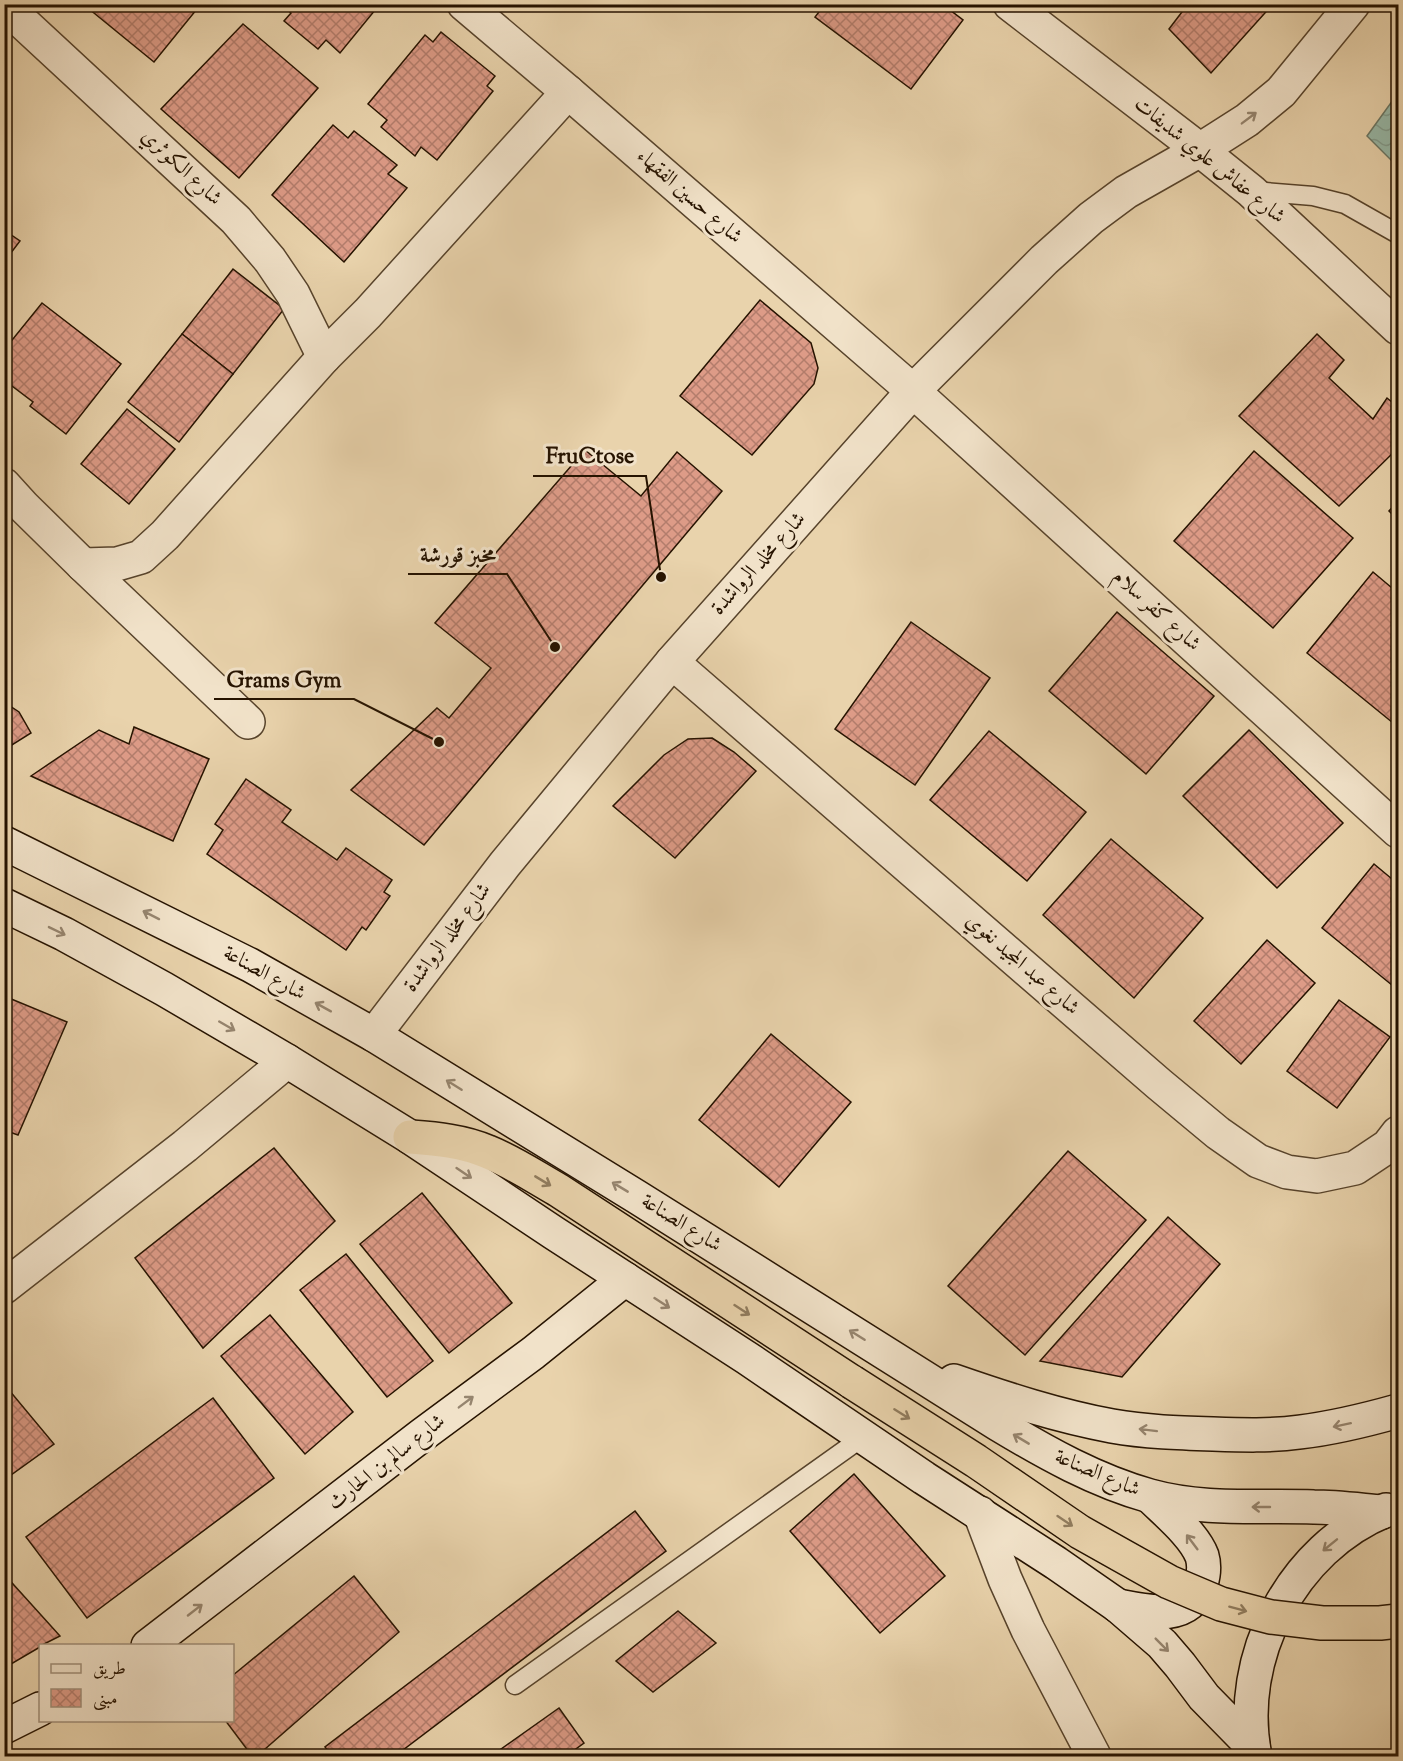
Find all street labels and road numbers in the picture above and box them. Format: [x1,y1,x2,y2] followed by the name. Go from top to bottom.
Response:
[1126,90,1291,233] street label: شارع عفاش علوي شديفات
[133,122,228,214] street label: شارع الكوثري
[629,142,749,252] street label: شارع حسين الفقهاء
[704,506,814,623] street label: شارع مخلد الرواشدة
[1104,563,1207,660] street label: شارع كفر سلام
[397,877,500,1000] street label: شارع مخلد الرواشدة
[958,907,1086,1024] street label: شارع عبد المجيد نغوي
[217,939,311,1010] street label: شارع الصناعة
[634,1187,727,1262] street label: شارع الصناعة
[322,1407,453,1519] street label: شارع سالم بن الحارث
[1049,1443,1144,1506] street label: شارع الصناعة

